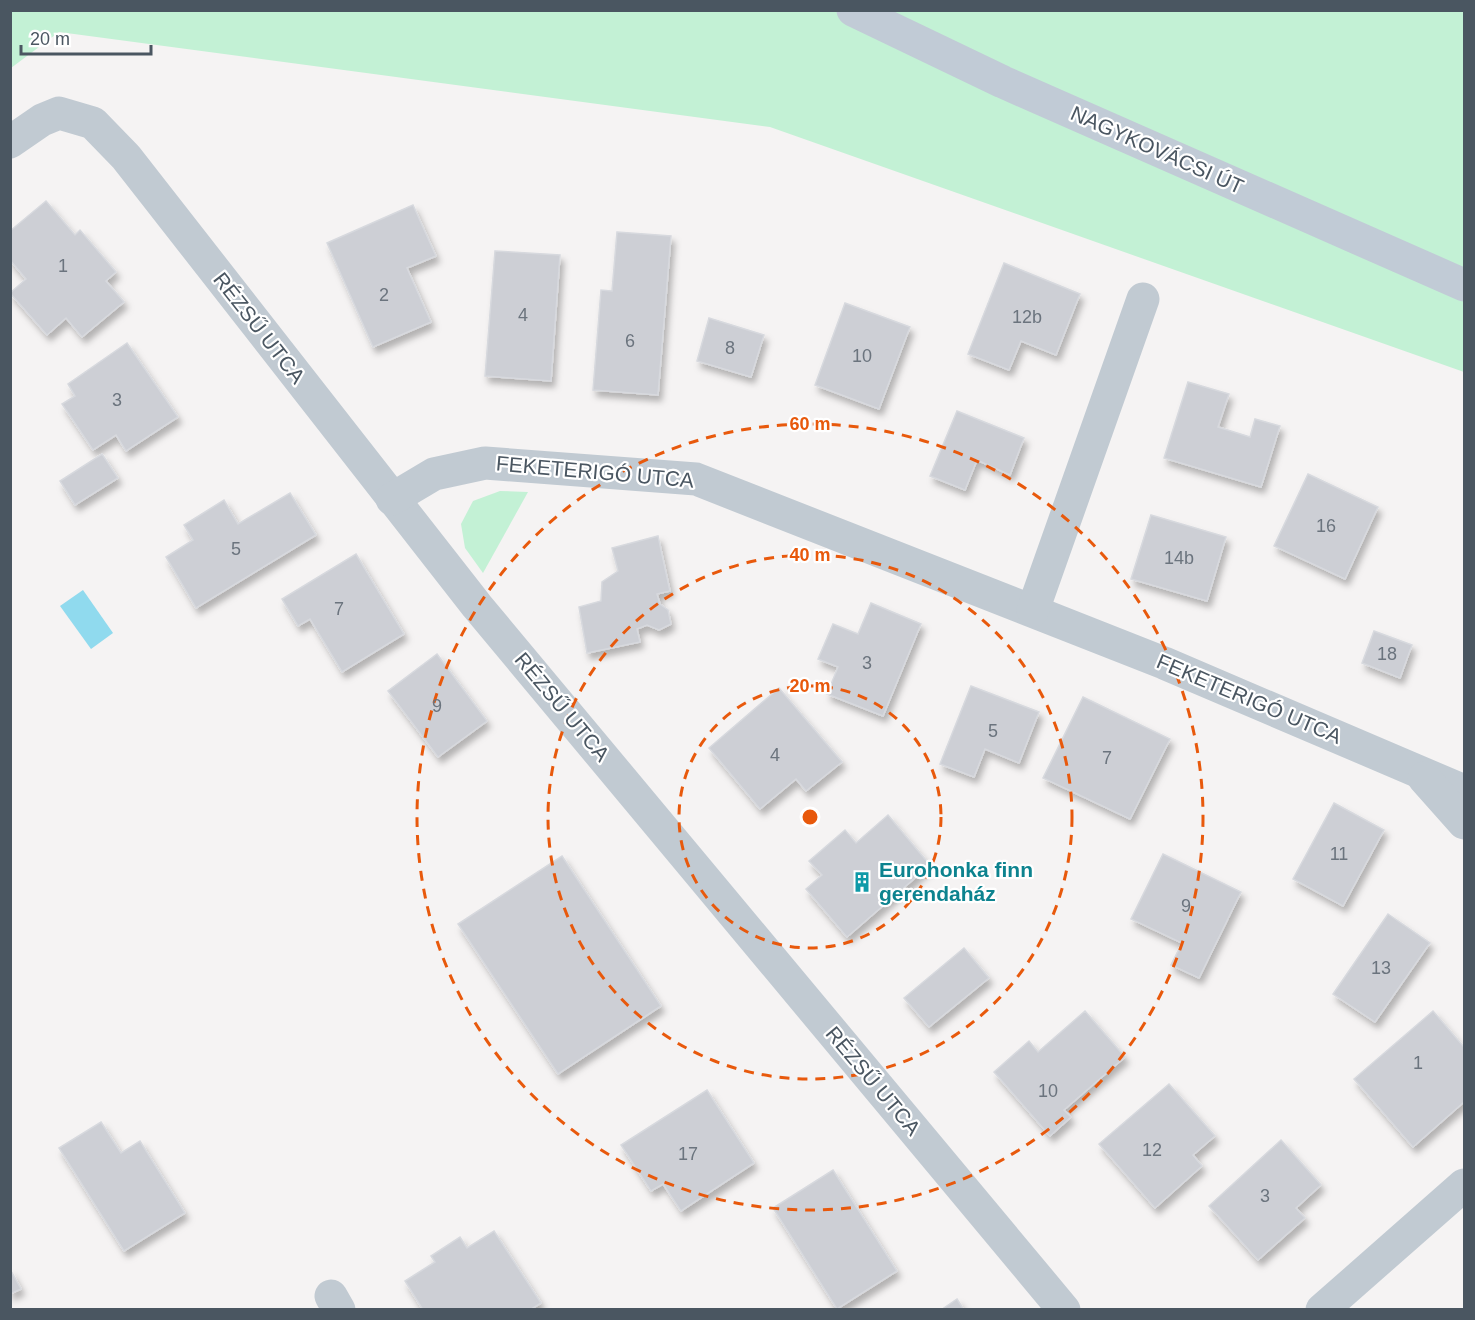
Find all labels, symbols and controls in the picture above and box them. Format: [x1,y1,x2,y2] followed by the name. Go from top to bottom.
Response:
[21,18,152,56] scale bar
[30,29,70,49] text: 20 m
[1067,101,1247,198] street label: NAGYKOVÁCSI ÚT
[58,256,68,276] house number: 1
[209,268,310,388] street label: RÉZSŰ UTCA
[379,285,389,305] house number: 2
[518,305,528,325] house number: 4
[1012,307,1042,327] house number: 12b
[625,331,635,351] house number: 6
[725,338,735,358] house number: 8
[852,346,872,366] house number: 10
[112,390,122,410] house number: 3
[789,414,831,434] text: 60 m
[495,451,695,492] street label: FEKETERIGÓ UTCA
[1316,516,1336,536] house number: 16
[231,539,241,559] house number: 5
[789,545,831,565] text: 40 m
[1164,548,1194,568] house number: 14b
[334,599,344,619] house number: 7
[1377,644,1397,664] house number: 18
[510,648,614,765] street label: RÉZSŰ UTCA
[1153,649,1345,748] street label: FEKETERIGÓ UTCA
[862,653,872,673] house number: 3
[789,676,831,696] text: 20 m
[432,696,442,716] house number: 9
[988,721,998,741] house number: 5
[770,745,780,765] house number: 4
[1102,748,1112,768] house number: 7
[800,807,820,827] centre of rings
[1330,844,1348,864] house number: 11
[879,858,1033,905] place label: Eurohonka finn gerendaház
[850,870,874,894] building icon: Eurohonka finn gerendaház
[1181,896,1191,916] house number: 9
[1371,958,1391,978] house number: 13
[821,1022,925,1139] street label: RÉZSŰ UTCA
[1413,1053,1423,1073] house number: 1
[1038,1081,1058,1101] house number: 10
[1142,1140,1162,1160] house number: 12
[678,1144,698,1164] house number: 17
[1260,1186,1270,1206] house number: 3

